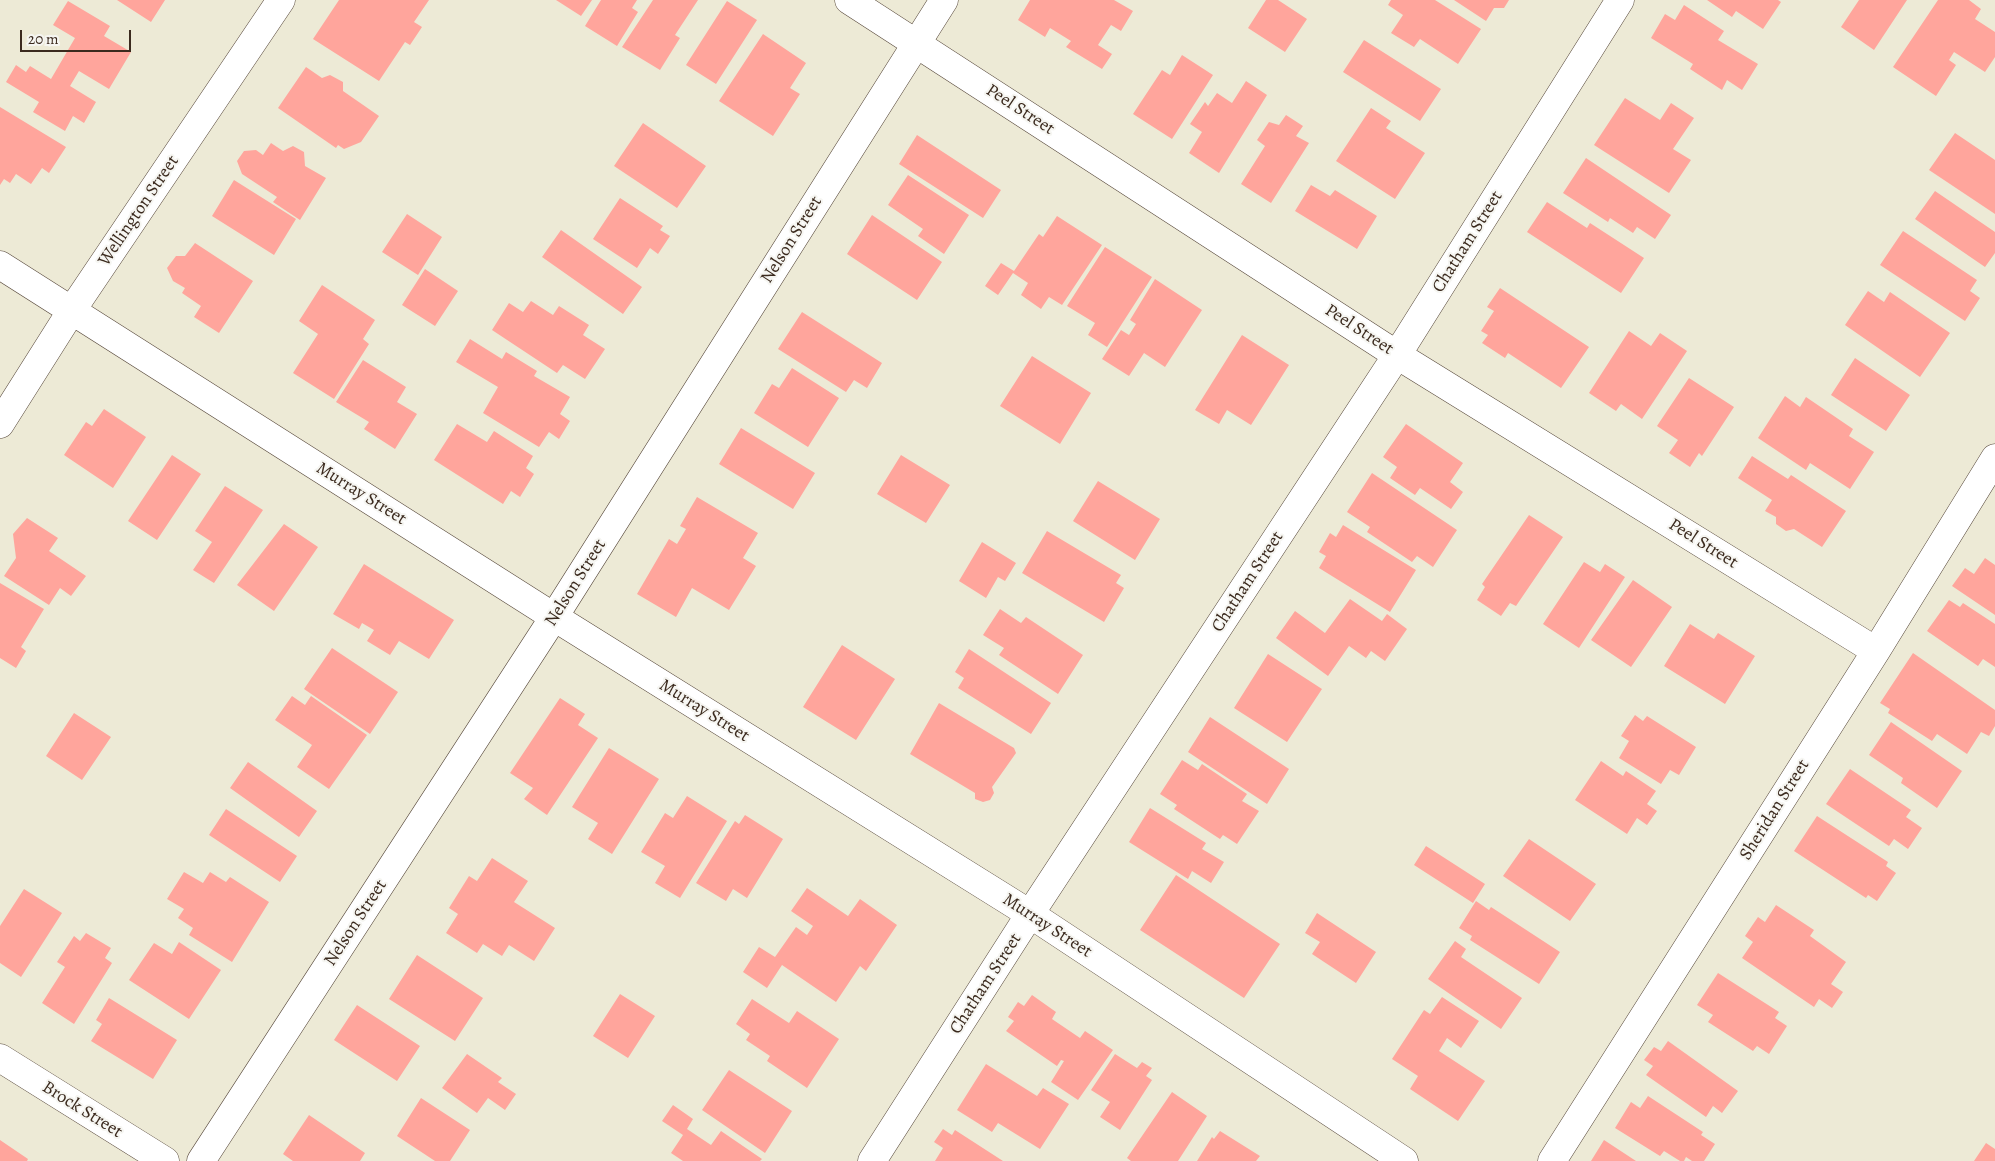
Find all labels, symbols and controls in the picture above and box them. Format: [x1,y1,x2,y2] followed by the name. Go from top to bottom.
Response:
[22,20,134,52] scale bar
[28,29,59,49] text: 20 m
[982,80,1058,140] street label: Peel Street
[94,152,184,270] street label: Wellington Street
[1428,187,1508,297] street label: Chatham Street
[757,192,827,288] street label: Nelson Street
[1321,300,1397,360] street label: Peel Street
[312,458,410,530] street label: Murray Street
[1664,514,1742,574] street label: Peel Street
[1207,527,1289,637] street label: Chatham Street
[541,535,611,631] street label: Nelson Street
[655,675,753,747] street label: Murray Street
[1735,756,1815,864] street label: Sheridan Street
[320,876,392,970] street label: Nelson Street
[998,889,1096,963] street label: Murray Street
[945,929,1027,1039] street label: Chatham Street
[38,1077,126,1143] street label: Brock Street

